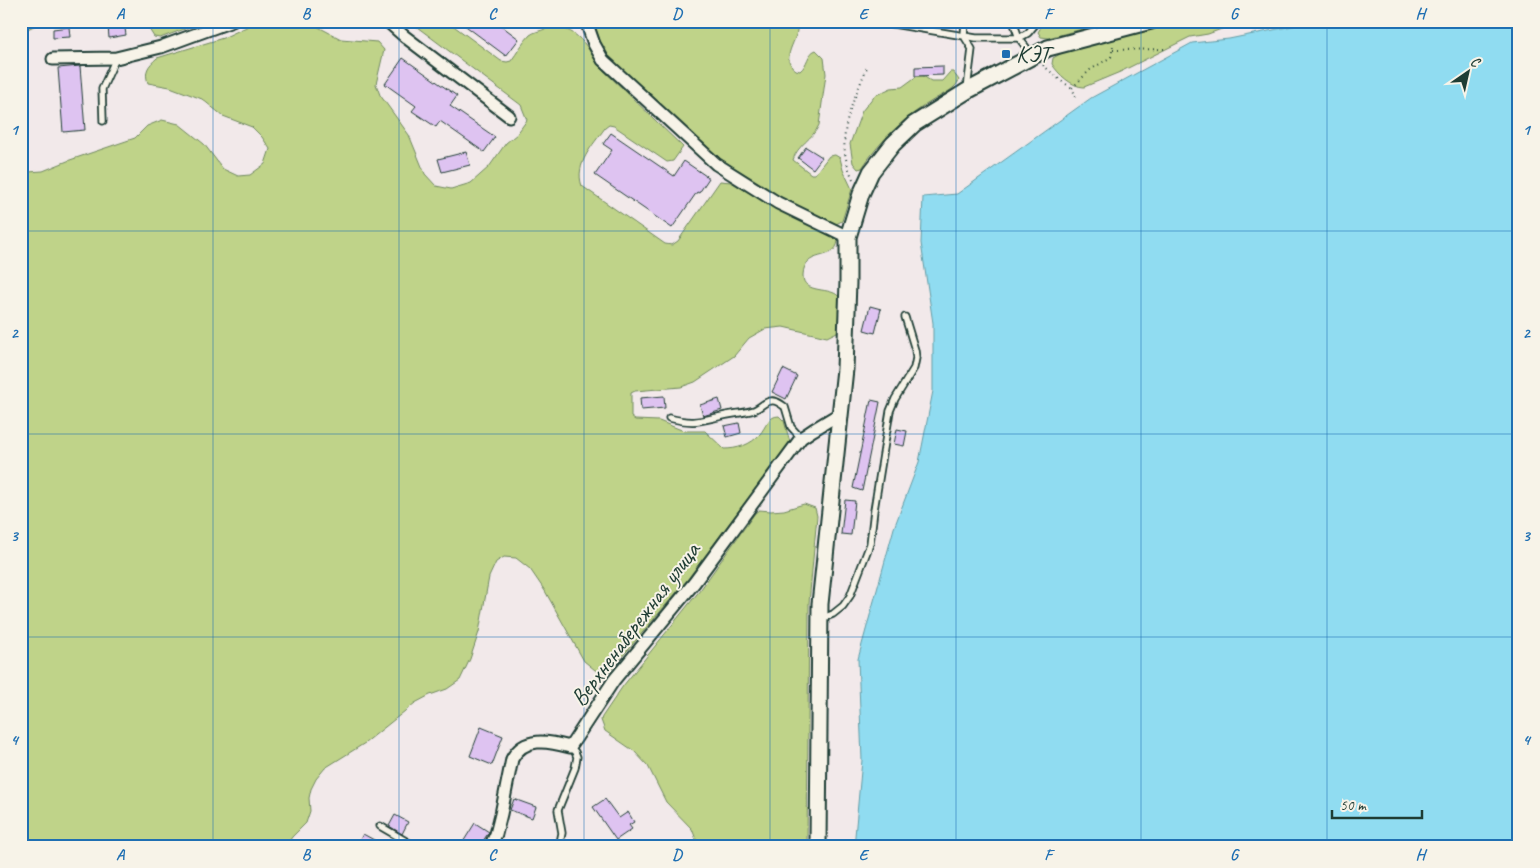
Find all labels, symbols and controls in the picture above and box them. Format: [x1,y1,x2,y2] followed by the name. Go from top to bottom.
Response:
[116,4,126,24] text: A
[302,4,312,24] text: B
[488,4,498,24] text: C
[672,4,683,24] text: D
[859,4,870,24] text: E
[1044,4,1055,24] text: F
[1230,4,1240,24] text: G
[1415,4,1427,24] text: H
[1016,39,1055,69] place label: КЭТ
[1000,48,1012,60] marker: КЭТ
[1442,48,1492,98] north arrow
[1467,53,1484,72] text: С
[10,120,19,140] text: 1
[1522,120,1531,140] text: 1
[10,323,19,343] text: 2
[1522,323,1531,343] text: 2
[10,526,19,546] text: 3
[1522,526,1531,546] text: 3
[564,535,707,712] street label: Верхненабережная улица
[10,730,19,750] text: 4
[1522,730,1531,750] text: 4
[1332,788,1422,820] scale bar
[1340,796,1367,815] text: 50 m
[116,845,126,865] text: A
[302,845,312,865] text: B
[488,845,498,865] text: C
[672,845,683,865] text: D
[859,845,870,865] text: E
[1044,845,1055,865] text: F
[1230,845,1240,865] text: G
[1415,845,1427,865] text: H

